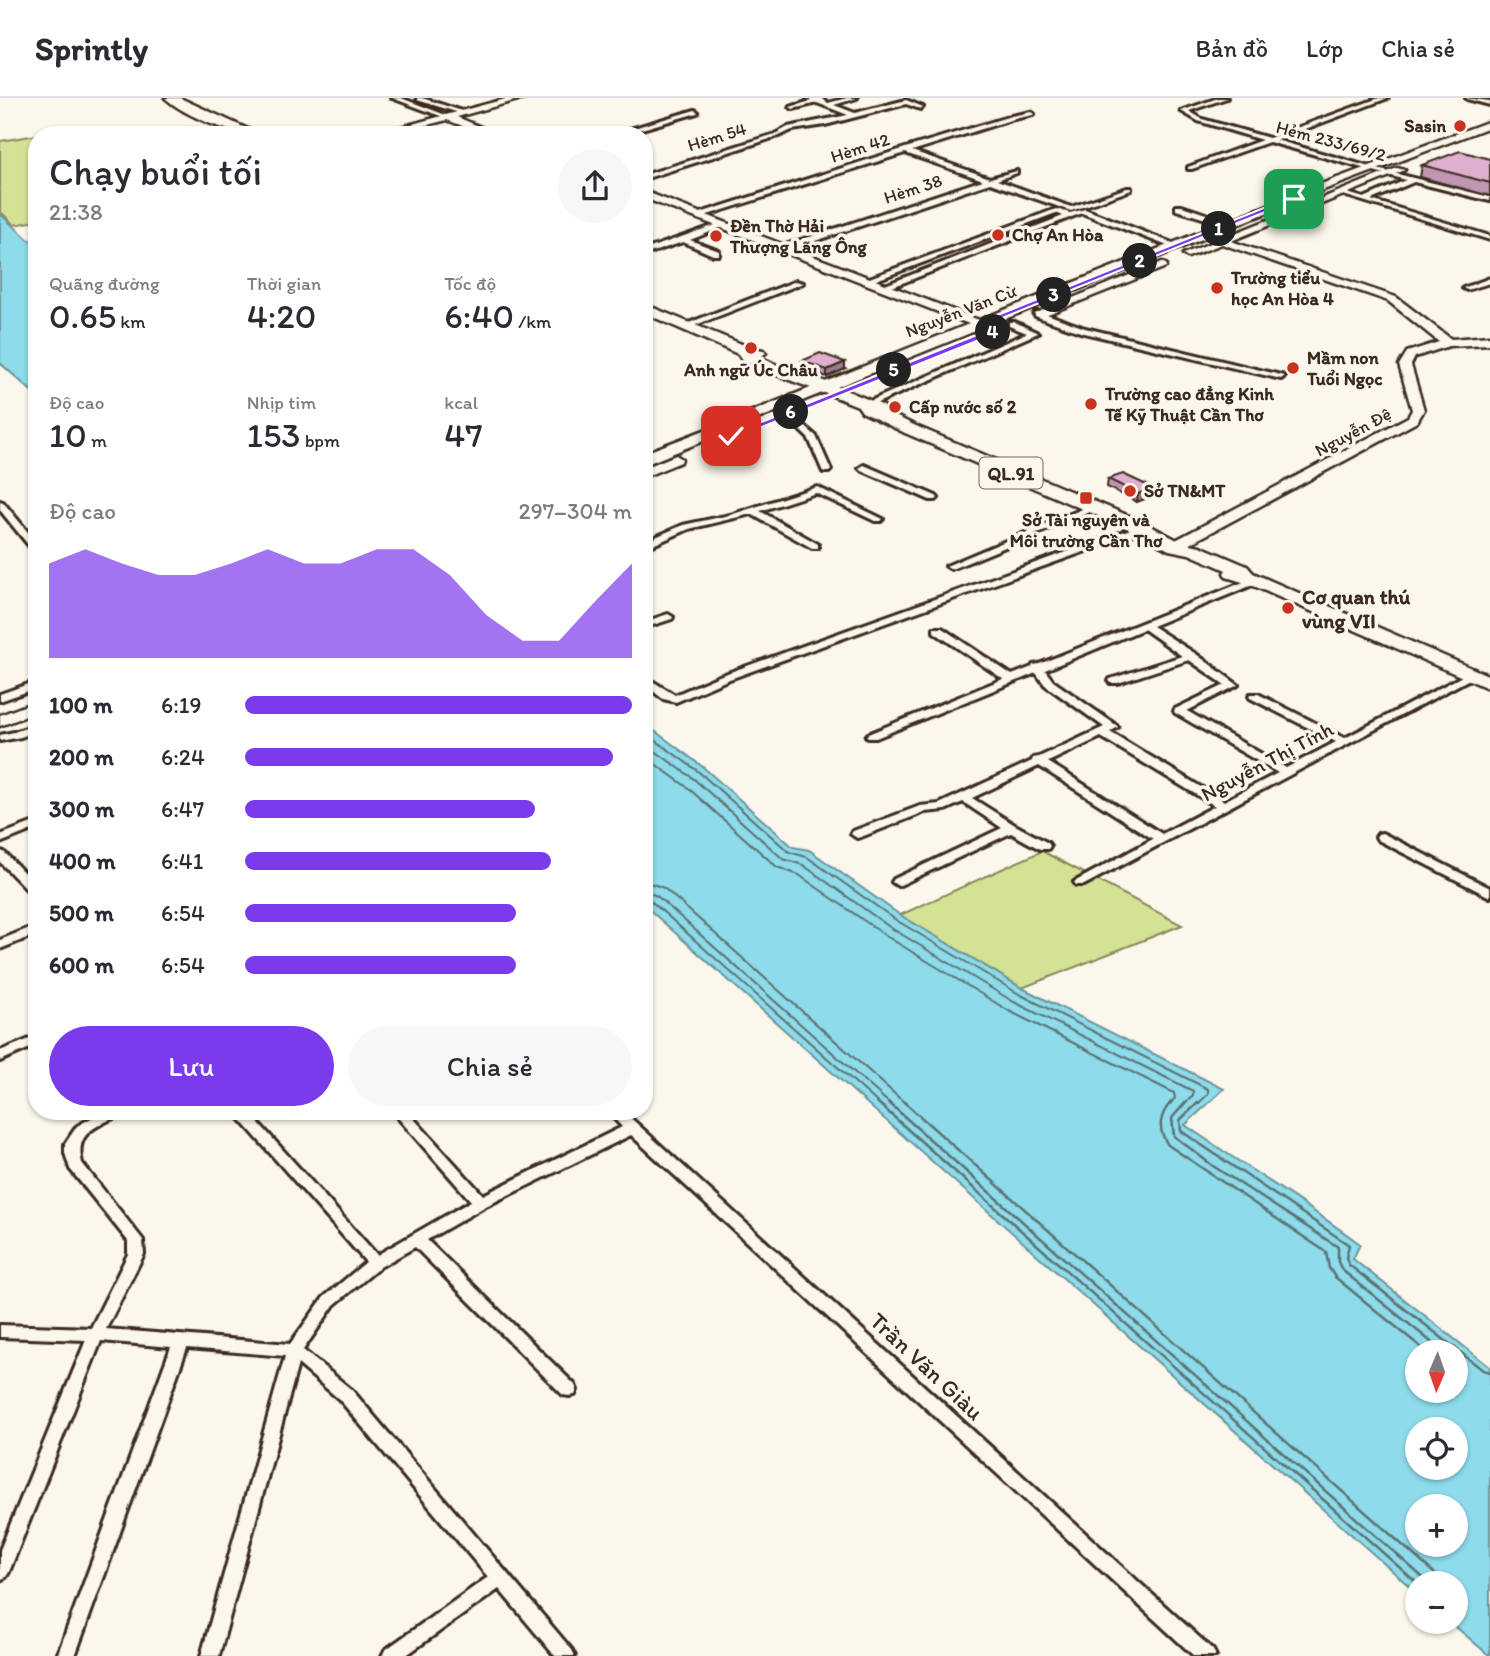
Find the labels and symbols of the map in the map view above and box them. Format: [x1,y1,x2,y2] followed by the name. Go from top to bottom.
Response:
[1404,115,1446,137] place label: Sasin
[1274,116,1389,166] street label: Hẻm 233/69/2
[685,118,749,156] street label: Hèm 54
[1452,118,1468,134] marker: Sasin
[828,128,893,168] street label: Hèm 42
[881,169,945,209] street label: Hèm 38
[1264,169,1324,229] pin
[1202,212,1236,246] pin: 1
[729,215,868,258] place label: Đền Thờ Hải Thượng Lãng Ông
[1012,224,1104,246] place label: Chợ An Hòa
[990,227,1006,243] marker: Chợ An Hòa
[708,228,724,244] marker: Đền Thờ Hải Thượng Lãng Ông
[1122,244,1158,278] pin: 2
[1230,267,1334,310] place label: Trường tiểu học An Hòa 4
[1036,278,1072,312] pin: 3
[902,280,1020,342] street label: Nguyễn Văn Cừ
[1209,280,1225,296] marker: Trường tiểu học An Hòa 4
[976,314,1010,350] pin: 4
[743,340,759,356] marker: Anh ngữ Úc Châu
[1306,347,1383,390] place label: Mầm non Tuổi Ngọc
[876,352,912,388] pin: 5
[683,359,818,381] place label: Anh ngữ Úc Châu
[1285,360,1301,376] marker: Mầm non Tuổi Ngọc
[1104,383,1274,426] place label: Trường cao đẳng Kinh Tế Kỹ Thuật Cần Thơ
[774,394,808,430] pin: 6
[909,396,1017,418] place label: Cấp nước số 2
[1083,396,1099,412] marker: Trường cao đẳng Kinh Tế Kỹ Thuật Cần Thơ
[887,399,903,415] marker: Cấp nước số 2
[1311,403,1395,461] street label: Nguyễn Đệ
[701,406,761,466] pin
[979,458,1042,488] road number: QL.91
[1144,480,1226,502] place label: Sở TN&MT
[1122,483,1138,499] marker: Sở TN&MT
[1078,490,1094,506] marker: Sở Tài nguyên và Môi trường Cần Thơ
[1010,509,1163,552] place label: Sở Tài nguyên và Môi trường Cần Thơ
[1302,584,1411,634] place label: Cơ quan thú vùng VII
[1280,600,1296,616] marker: Cơ quan thú vùng VII
[1197,715,1338,806] street label: Nguyễn Thị Tính
[864,1306,990,1426] street label: Trần Văn Giàu
[1405,1340,1468,1404] north arrow

